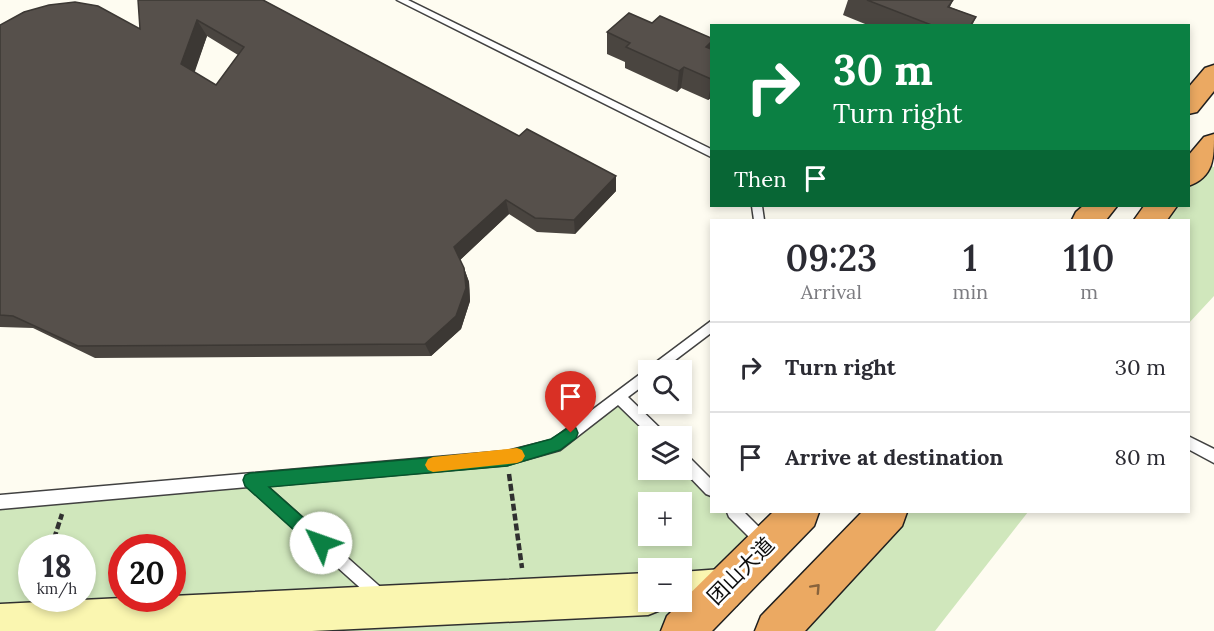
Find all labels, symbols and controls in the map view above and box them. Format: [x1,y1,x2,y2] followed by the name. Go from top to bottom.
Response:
[833,43,933,97] text: 30 m
[734,48,812,126] icon: right
[833,96,962,130] text: Turn right
[799,162,832,195] icon: arrive
[734,165,787,193] text: Then
[785,235,877,281] text: 09:23
[963,235,977,281] text: 1
[1064,235,1115,281] text: 110
[801,279,862,304] text: Arrival
[953,279,988,304] text: min
[1080,279,1098,304] text: m
[734,351,767,384] icon: right
[785,353,896,381] text: Turn right
[1115,353,1166,381] text: 30 m
[638,360,692,612] map controls
[638,360,692,414] button: search
[545,371,596,433] pin
[554,380,587,413] icon: arrive
[638,426,692,480] button: layers
[734,441,767,474] icon: arrive
[785,443,1003,471] text: Arrive at destination
[1115,443,1166,471] text: 80 m
[638,492,692,546] button: +
[289,511,353,575] position arrow
[701,531,780,610] street label: 团山大道
[108,534,186,612] speed limit sign: 20
[42,547,72,585] text: 18
[638,558,692,612] button: −
[37,579,77,598] text: km/h
[809,585,820,596] one-way arrow

